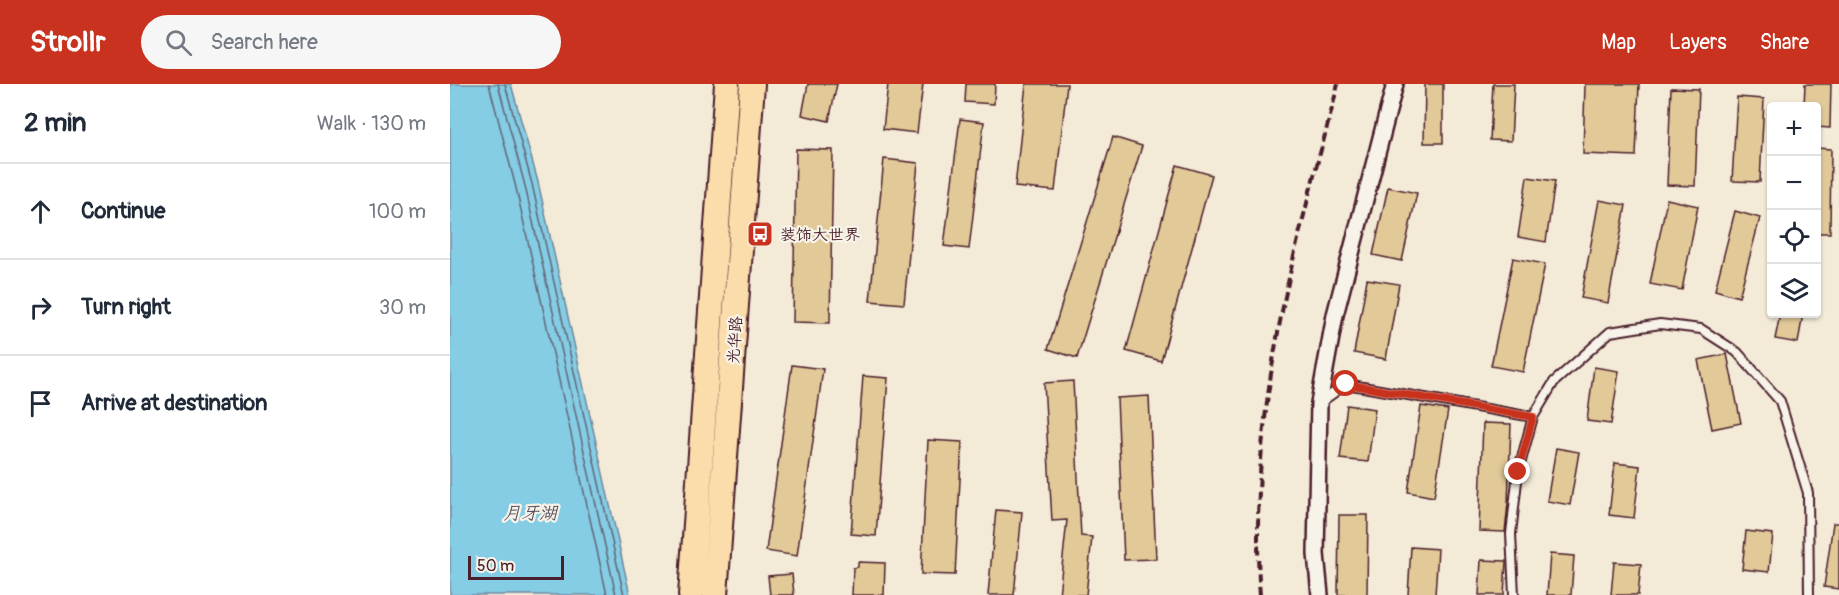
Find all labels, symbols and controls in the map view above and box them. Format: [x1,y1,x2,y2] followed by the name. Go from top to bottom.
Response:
[141,15,561,69] search box
[30,25,105,60] text: Strollr
[162,26,195,59] icon: search
[210,28,318,56] text: Search here
[1601,29,1636,56] text: Map
[1669,29,1727,56] text: Layers
[1760,29,1809,56] text: Share
[1767,102,1821,318] map controls
[1767,102,1821,156] button: +
[24,107,86,139] text: 2 min
[317,111,426,136] text: Walk · 130 m
[1767,156,1821,210] button: −
[24,195,57,228] icon: ahead
[81,197,165,225] text: Continue
[369,199,426,224] text: 100 m
[1767,210,1821,264] button: locate
[745,219,775,249] bus stop icon: 装饰大世界
[780,225,860,245] place label: 装饰大世界
[1767,264,1821,318] button: layers
[24,291,57,324] icon: right
[81,293,171,321] text: Turn right
[379,295,426,320] text: 30 m
[723,315,747,365] street label: 光华路
[1332,370,1358,396] route start
[24,387,57,420] icon: arrive
[81,389,267,417] text: Arrive at destination
[1504,458,1530,484] route end
[503,502,559,525] water label: 月牙湖
[468,553,564,580] scale bar
[477,556,514,576] text: 50 m

